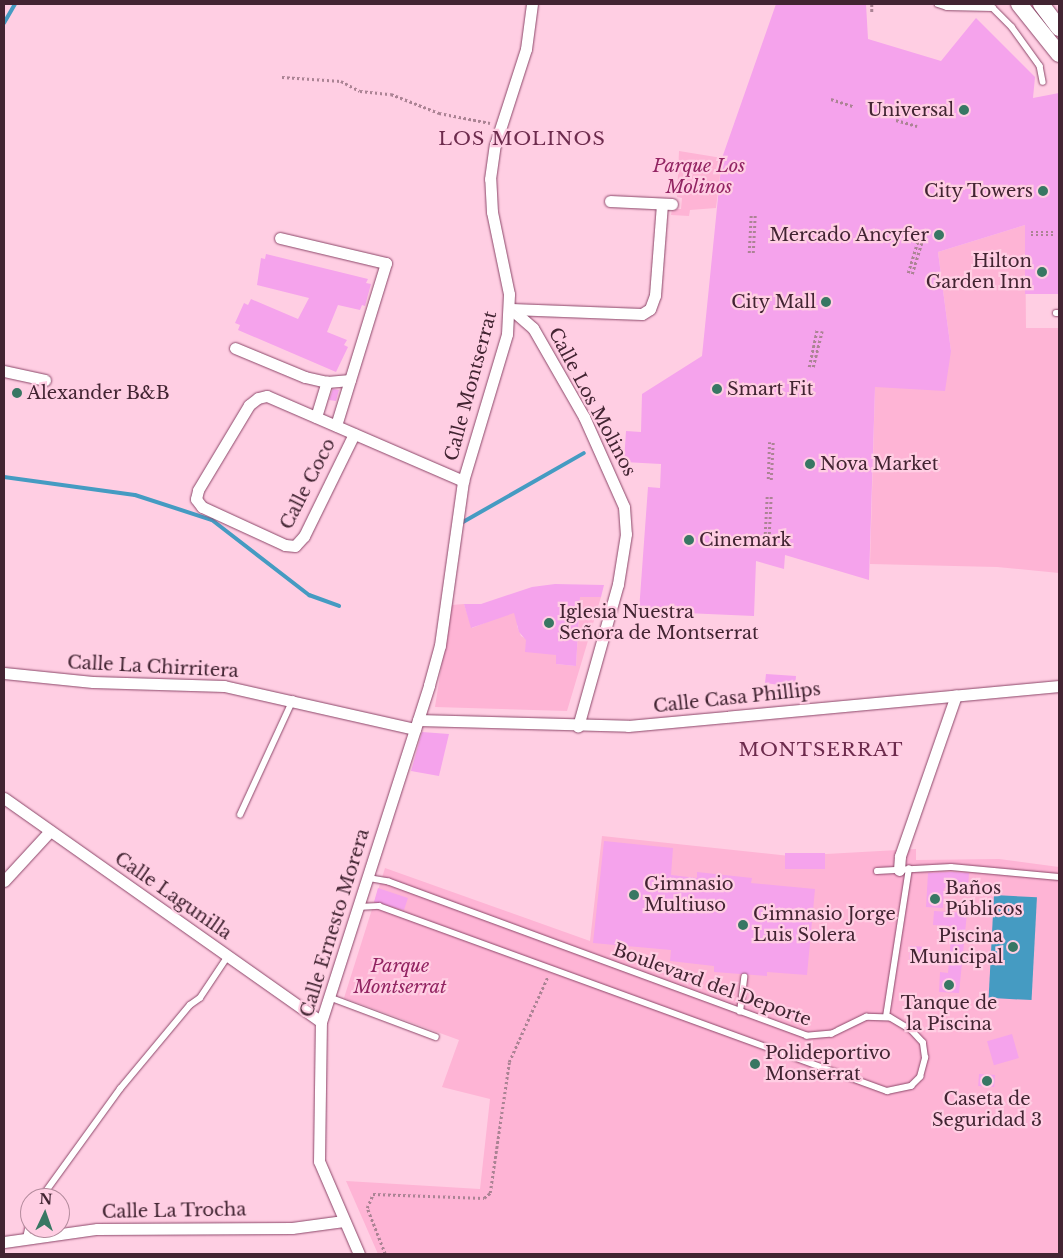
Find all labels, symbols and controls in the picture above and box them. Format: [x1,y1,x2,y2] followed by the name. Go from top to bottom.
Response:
[867,99,954,121] place label: Universal
[958,104,970,116] marker: Universal
[437,128,607,150] district label: LOS MOLINOS
[653,156,745,198] park label: Parque Los Molinos
[923,180,1033,202] place label: City Towers
[1037,185,1049,197] marker: City Towers
[769,224,929,246] place label: Mercado Ancyfer
[933,229,945,241] marker: Mercado Ancyfer
[926,251,1032,294] place label: Hilton Garden Inn
[1036,266,1048,278] marker: Hilton Garden Inn
[731,291,816,313] place label: City Mall
[820,296,832,308] marker: City Mall
[441,309,501,463] street label: Calle Montserrat
[544,324,640,480] street label: Calle Los Molinos
[727,378,813,400] place label: Smart Fit
[27,382,170,404] place label: Alexander B&B
[711,383,723,395] marker: Smart Fit
[11,387,23,399] marker: Alexander B&B
[276,435,340,533] street label: Calle Coco
[820,453,939,475] place label: Nova Market
[804,458,816,470] marker: Nova Market
[699,529,791,551] place label: Cinemark
[683,534,695,546] marker: Cinemark
[559,602,759,644] place label: Iglesia Nuestra Señora de Montserrat
[543,617,555,629] marker: Iglesia Nuestra Señora de Montserrat
[67,652,239,682] street label: Calle La Chirritera
[652,678,822,718] street label: Calle Casa Phillips
[737,739,905,761] district label: MONTSERRAT
[296,826,374,1020] street label: Calle Ernesto Morera
[110,848,236,944] street label: Calle Lagunilla
[644,874,734,916] place label: Gimnasio Multiuso
[945,878,1023,921] place label: Baños Públicos
[628,889,640,901] marker: Gimnasio Multiuso
[929,893,941,905] marker: Baños Públicos
[753,904,896,946] place label: Gimnasio Jorge Luis Solera
[737,919,749,931] marker: Gimnasio Jorge Luis Solera
[909,926,1003,969] place label: Piscina Municipal
[610,939,814,1031] street label: Boulevard del Deporte
[1007,941,1019,953] marker: Piscina Municipal
[353,956,447,999] park label: Parque Montserrat
[943,979,955,991] marker: Tanque de la Piscina
[901,993,997,1036] place label: Tanque de la Piscina
[765,1043,891,1086] place label: Polideportivo Monserrat
[749,1058,761,1070] marker: Polideportivo Monserrat
[981,1075,993,1087] marker: Caseta de Seguridad 3
[932,1089,1042,1132] place label: Caseta de Seguridad 3
[20,1188,70,1238] north arrow
[39,1190,53,1208] text: N
[101,1199,247,1223] street label: Calle La Trocha

